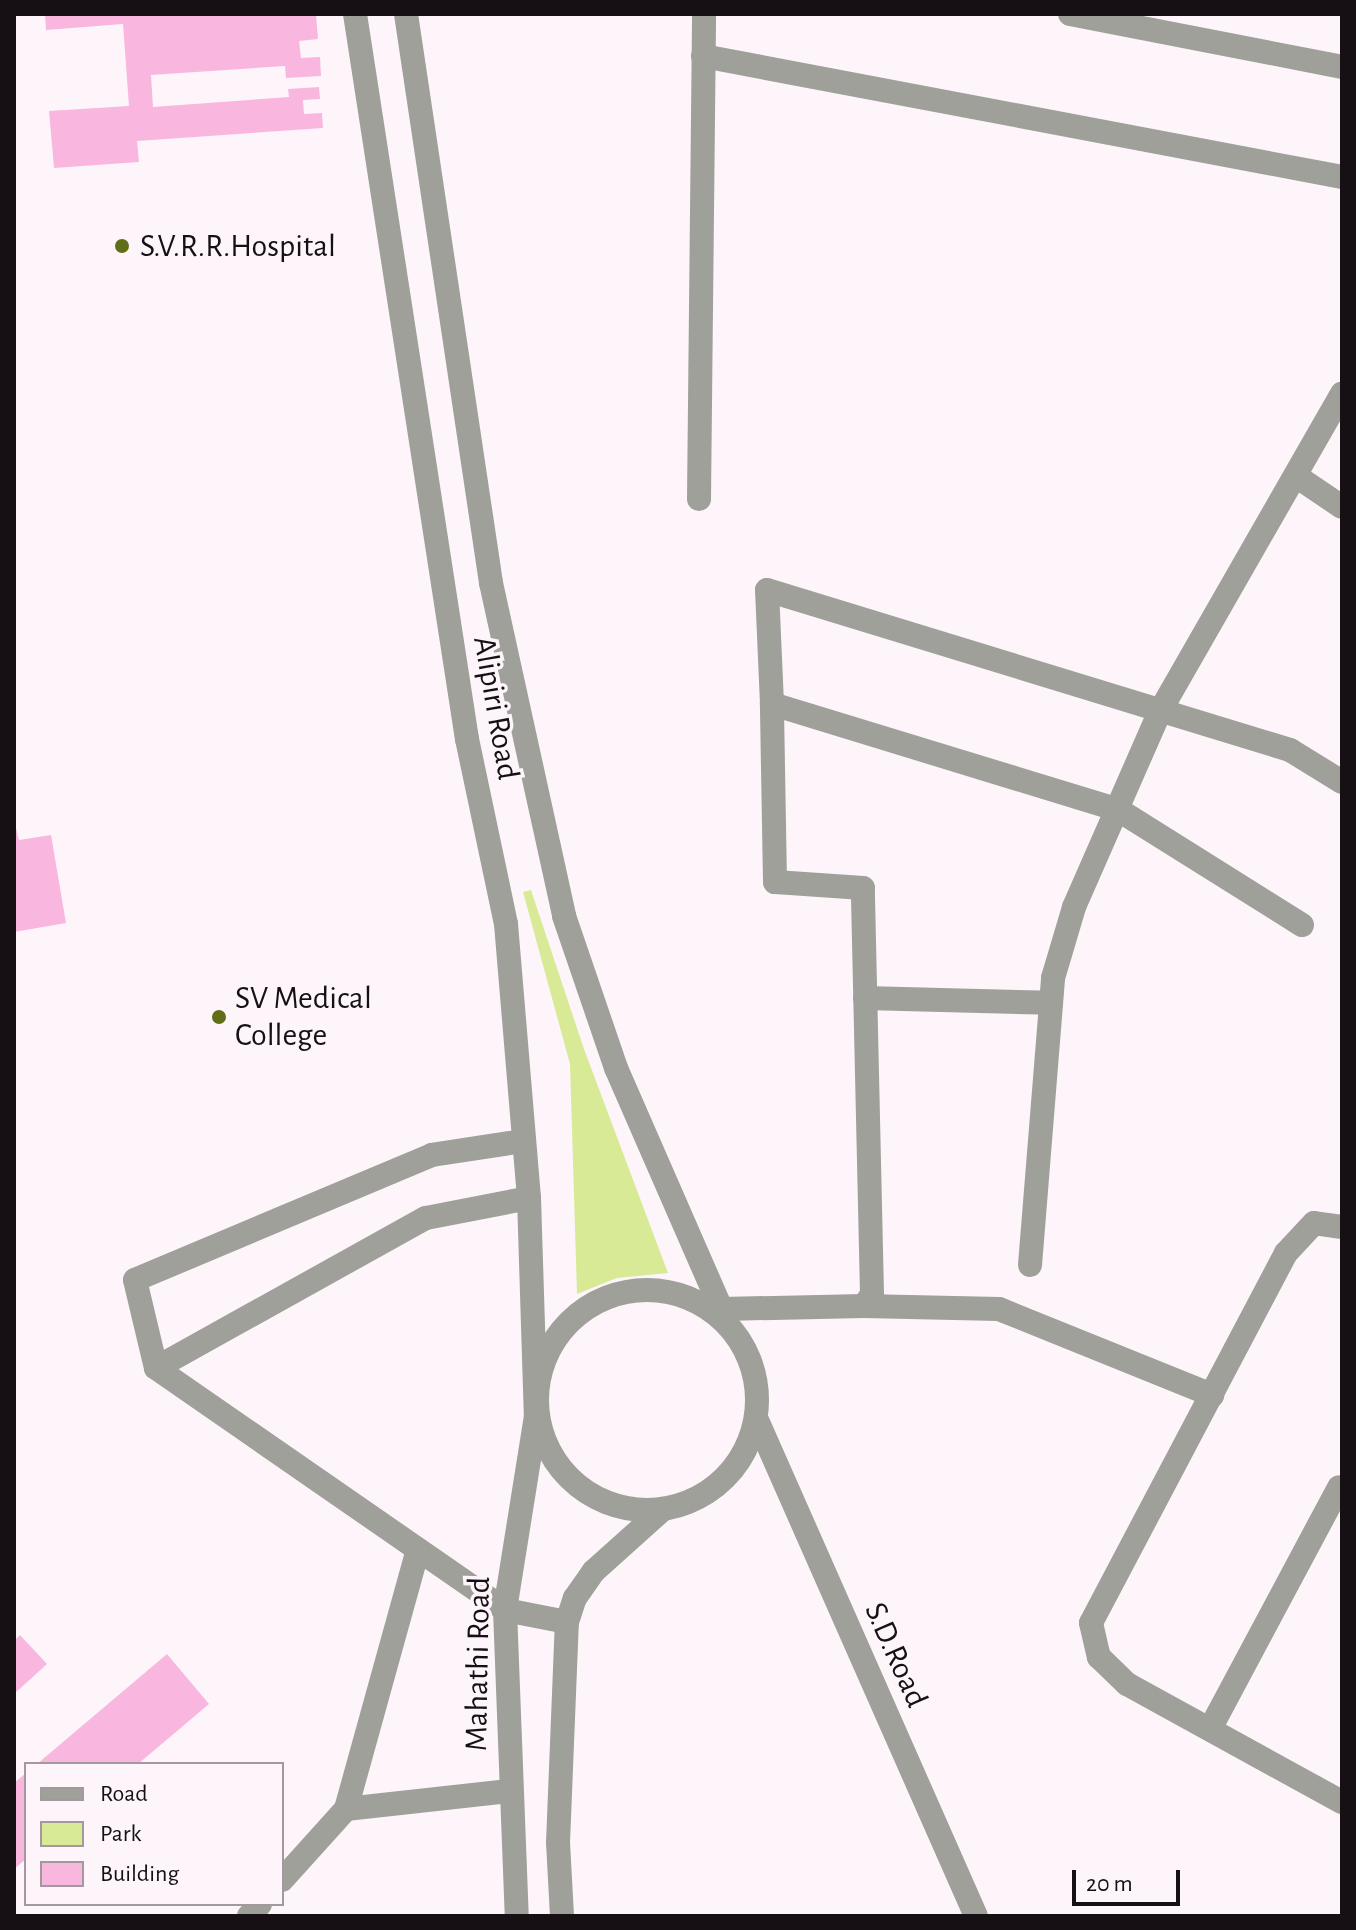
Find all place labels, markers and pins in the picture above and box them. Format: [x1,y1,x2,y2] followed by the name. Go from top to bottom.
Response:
[140,227,336,265] place label: S.V.R.R.Hospital
[111,235,133,257] marker: S.V.R.R.Hospital
[235,980,372,1055] place label: SV Medical College
[210,1008,228,1026] marker: SV Medical College

